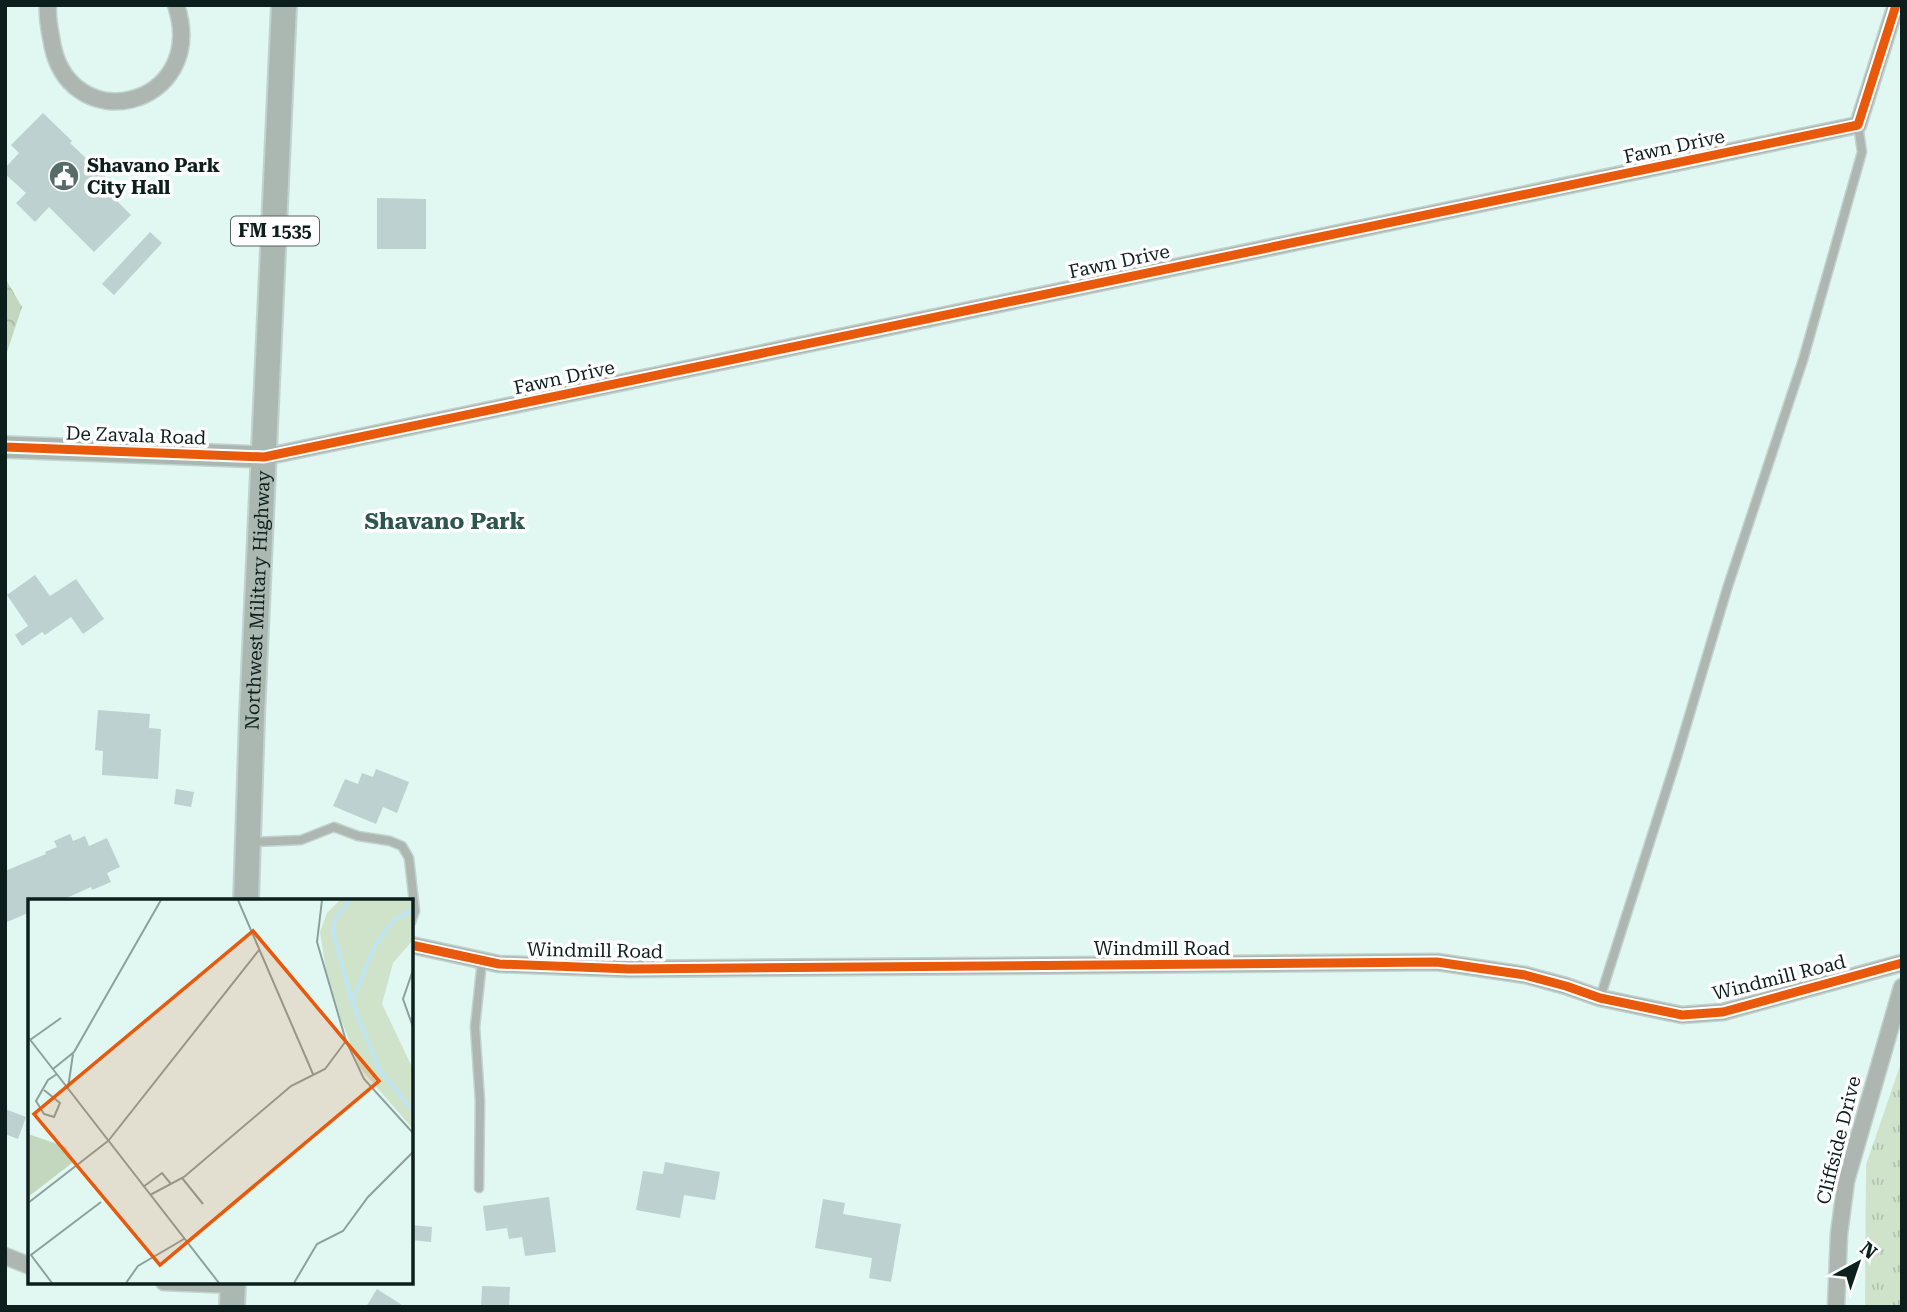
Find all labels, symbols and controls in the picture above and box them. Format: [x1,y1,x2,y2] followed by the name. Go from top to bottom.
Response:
[1621,125,1727,168] street label: Fawn Drive
[87,154,220,199] place label: Shavano Park City Hall
[47,159,81,193] public building icon: Shavano Park City Hall
[231,216,319,246] road number: FM 1535
[1066,240,1172,283] street label: Fawn Drive
[511,356,617,399] street label: Fawn Drive
[65,422,207,449] street label: De Zavala Road
[241,469,275,730] street label: Northwest Military Highway
[365,508,526,535] district label: Shavano Park
[28,899,413,1284] inset map
[1094,937,1230,960] street label: Windmill Road
[527,938,663,963] street label: Windmill Road
[1710,950,1848,1005] street label: Windmill Road
[1811,1074,1866,1207] street label: Cliffside Drive
[1823,1228,1893,1298] north arrow
[1856,1237,1882,1264] text: N

